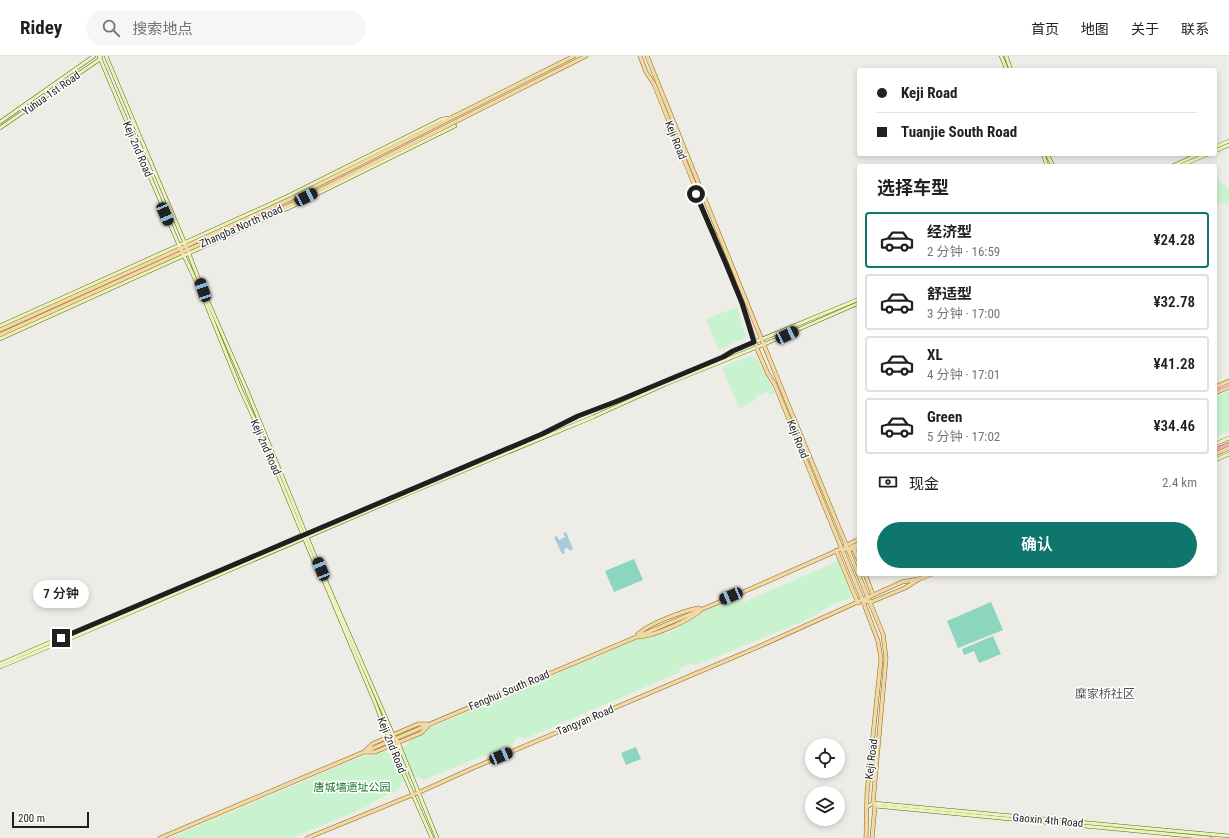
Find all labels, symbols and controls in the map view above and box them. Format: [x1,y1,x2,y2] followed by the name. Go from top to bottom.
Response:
[86,10,366,46] search box
[20,16,62,39] text: Ridey
[100,17,122,39] icon: search
[132,20,192,38] text: 搜索地点
[1031,21,1059,37] text: 首页
[1081,21,1109,37] text: 地图
[1131,21,1159,37] text: 关于
[1181,21,1209,37] text: 联系
[20,69,83,118] street label: Yuhua 1st Road
[901,84,957,102] text: Keji Road
[120,119,155,179] street label: Keji 2nd Road
[662,119,689,161] street label: Keji Road
[901,123,1017,141] text: Tuanjie South Road
[877,177,949,198] text: 选择车型
[687,185,705,203] route start
[293,186,319,208] car
[155,201,175,227] car
[198,202,285,251] street label: Zhangba North Road
[879,222,915,258] icon: car
[927,223,972,241] text: 经济型
[1153,231,1195,249] text: ¥24.28
[927,244,1000,259] text: 2 分钟 · 16:59
[193,277,213,303] car
[879,284,915,320] icon: car
[927,285,972,303] text: 舒适型
[1153,293,1195,311] text: ¥32.78
[927,306,1000,321] text: 3 分钟 · 17:00
[774,324,800,346] car
[879,346,915,382] icon: car
[927,346,943,364] text: XL
[1153,355,1195,373] text: ¥41.28
[927,367,1000,382] text: 4 分钟 · 17:01
[879,408,915,444] icon: car
[927,408,962,426] text: Green
[248,417,284,477] street label: Keji 2nd Road
[1153,417,1195,435] text: ¥34.46
[784,418,811,460] street label: Keji Road
[927,429,1000,444] text: 5 分钟 · 17:02
[877,471,899,493] icon: cash
[909,475,939,493] text: 现金
[1162,475,1197,490] text: 2.4 km
[877,522,1197,568] button: 确认
[311,556,331,582] car
[33,580,89,608] callout: 7 分钟
[43,586,79,601] text: 7 分钟
[718,586,744,606] car
[52,629,70,647] route end
[467,668,552,713] street label: Fenghui South Road
[1075,687,1135,701] district label: 糜家桥社区
[555,703,616,738] street label: Tangyan Road
[374,715,409,775] street label: Keji 2nd Road
[805,738,845,826] map controls
[805,738,845,778] button: locate
[863,738,880,780] street label: Keji Road
[488,746,514,766] car
[314,781,391,794] park label: 唐城墙遗址公园
[805,786,845,826] button: layers
[12,810,89,829] scale bar
[1012,811,1084,830] street label: Gaoxin 4th Road
[18,812,45,825] text: 200 m

